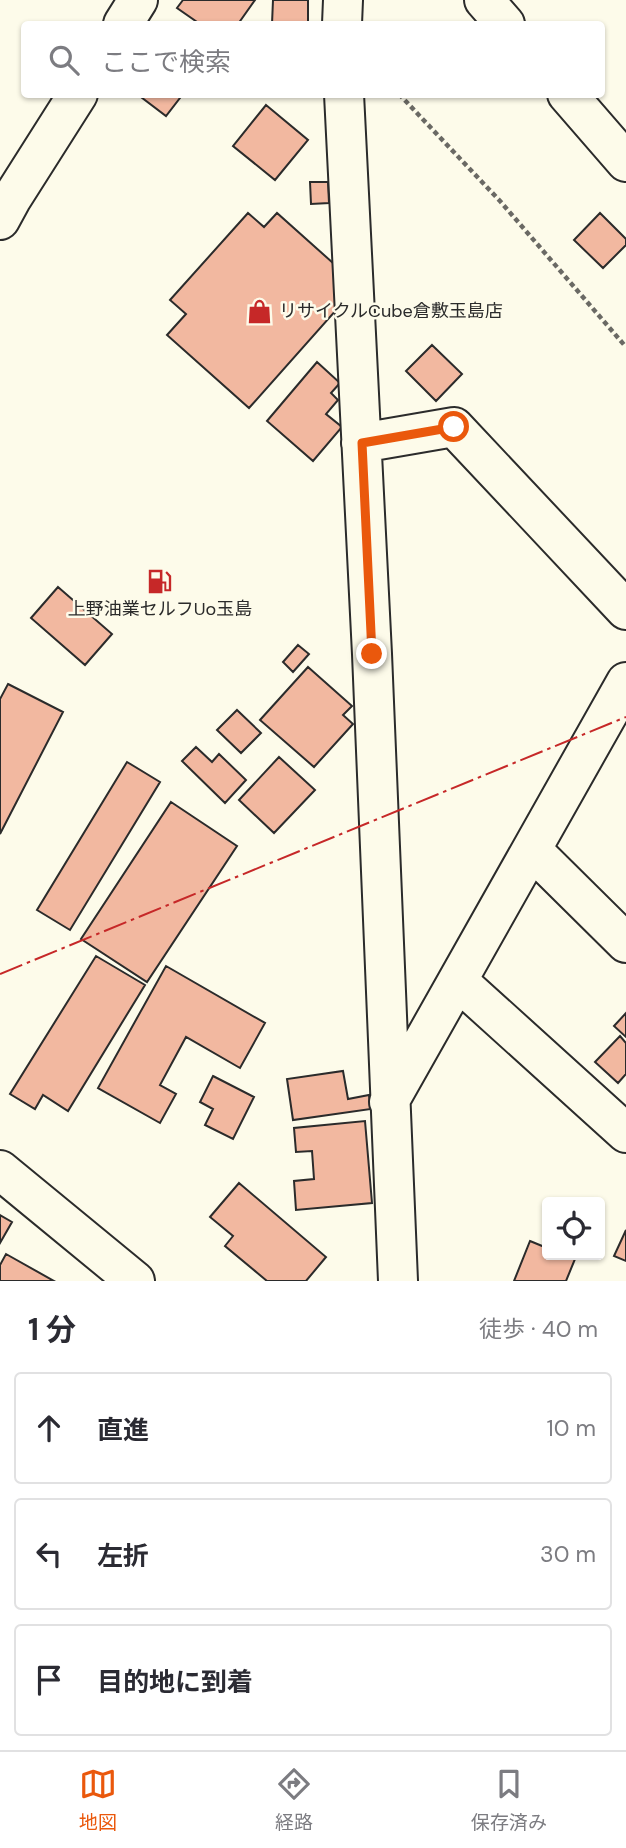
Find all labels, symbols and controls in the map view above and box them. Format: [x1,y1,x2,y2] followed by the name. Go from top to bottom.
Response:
[21,21,605,98] search box
[45,41,83,79] icon: search
[101,45,231,79] text: ここで検索
[245,297,273,325] shop icon: リサイクルCube倉敷玉島店
[279,299,503,323] place label: リサイクルCube倉敷玉島店
[438,411,469,442] route start
[146,568,174,596] fuel station icon: 上野油業セルフUo玉島
[68,597,252,621] place label: 上野油業セルフUo玉島
[356,638,387,669] route end
[542,1197,605,1260] map controls
[542,1197,605,1260] button: locate
[28,1310,76,1349] text: 1 分
[479,1314,598,1344] text: 徒歩 · 40 m
[30,1409,68,1447] icon: ahead
[97,1413,149,1447] text: 直進
[546,1413,596,1443] text: 10 m
[30,1535,68,1573] icon: left
[97,1539,149,1573] text: 左折
[540,1539,596,1569] text: 30 m
[30,1661,68,1699] icon: arrive
[97,1665,253,1699] text: 目的地に到着
[79,1765,117,1835] tab: 地図
[275,1765,313,1835] tab: 経路
[471,1765,547,1835] tab: 保存済み

